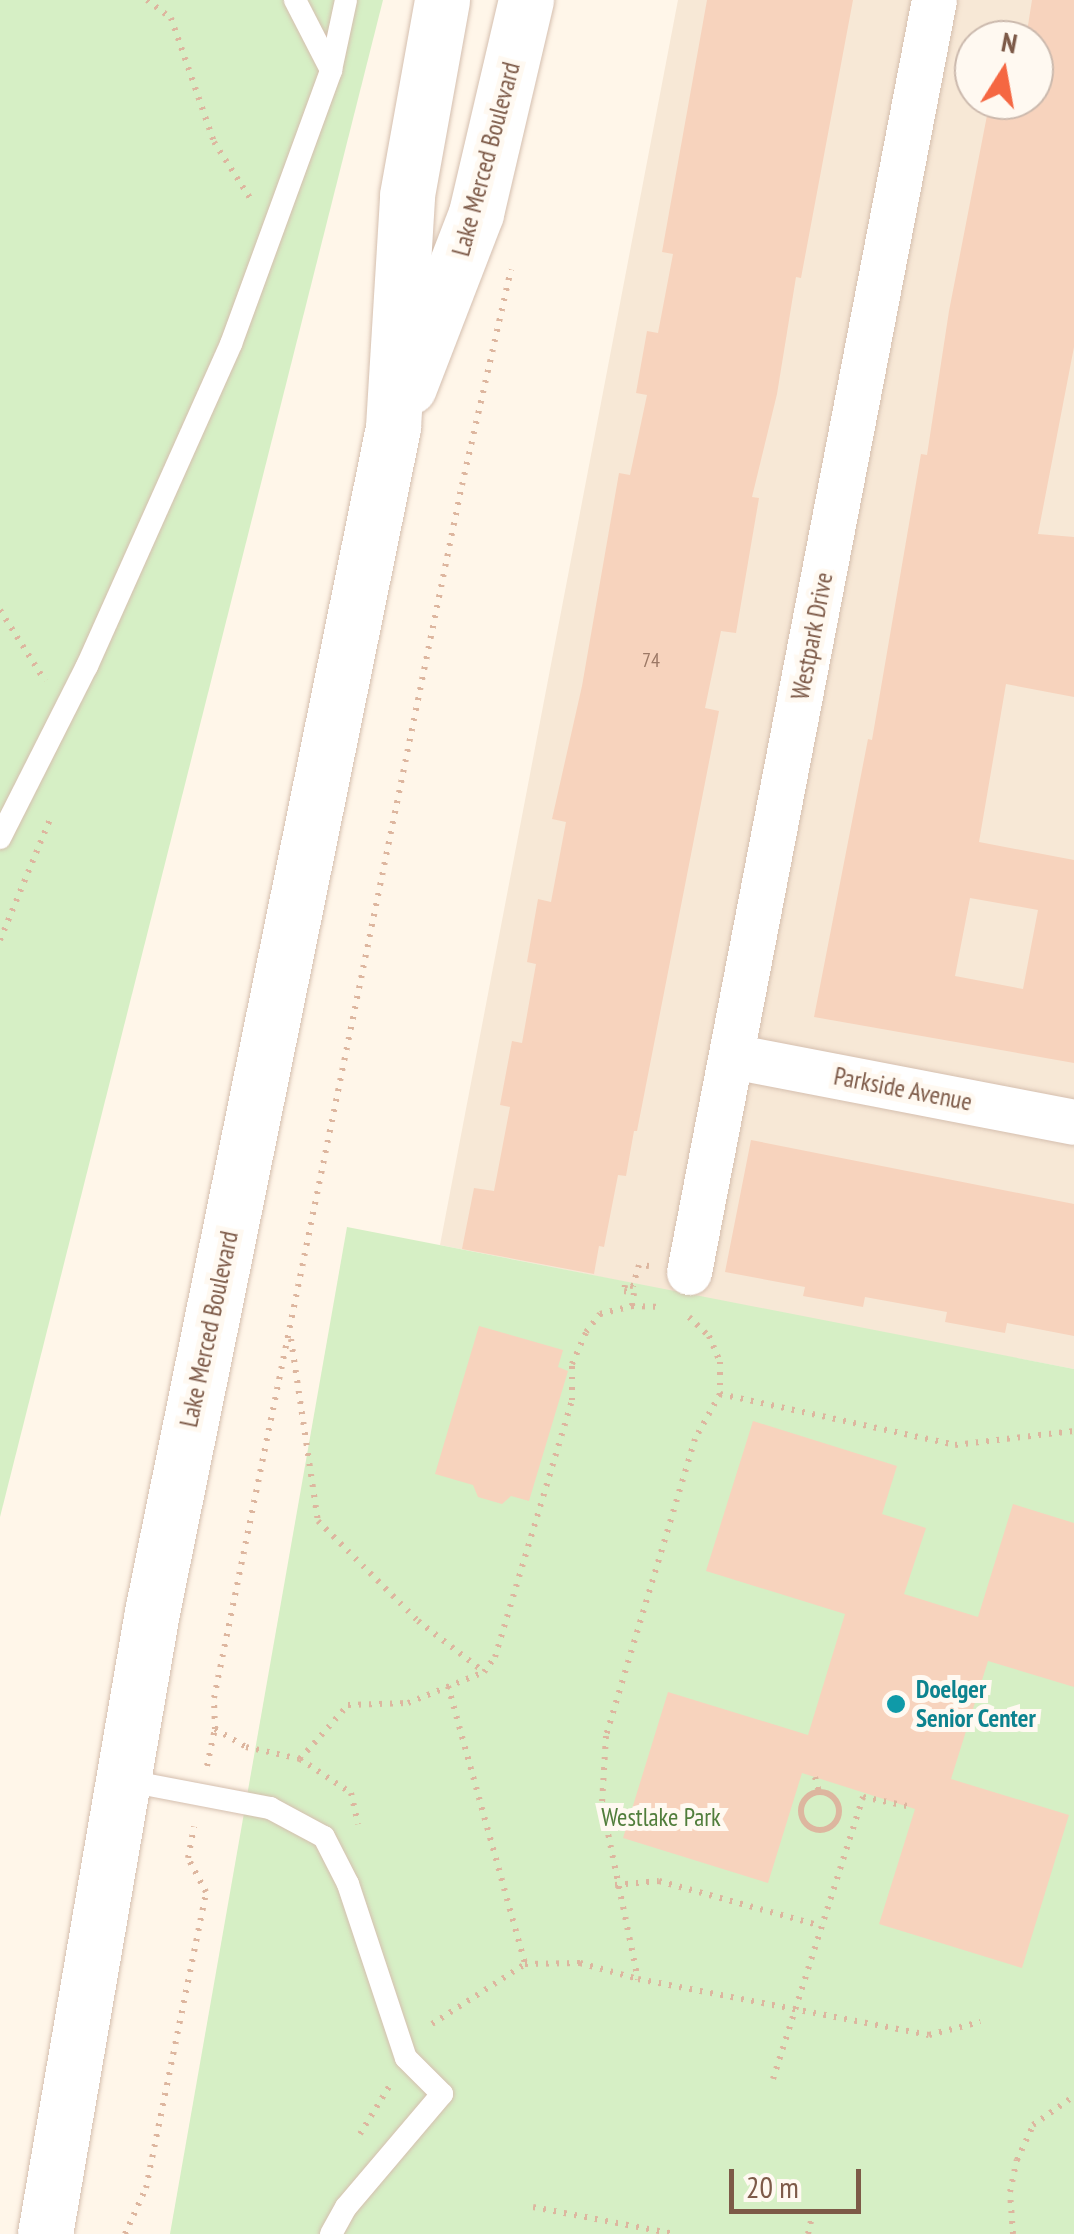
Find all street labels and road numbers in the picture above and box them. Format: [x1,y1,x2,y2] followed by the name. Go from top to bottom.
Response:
[446,59,526,259] street label: Lake Merced Boulevard
[785,569,839,703] street label: Westpark Drive
[831,1061,975,1117] street label: Parkside Avenue
[174,1228,244,1430] street label: Lake Merced Boulevard

